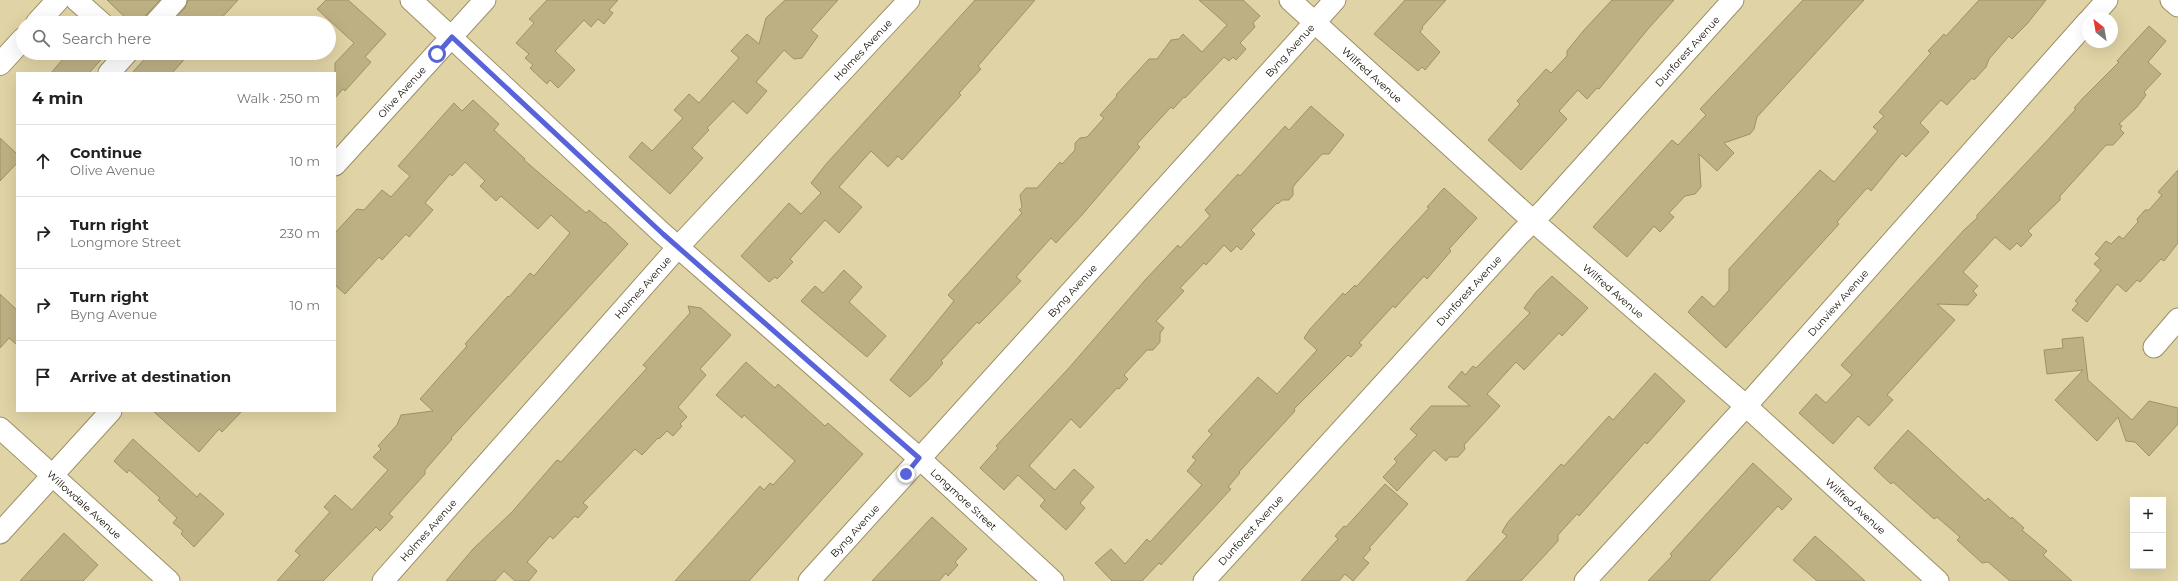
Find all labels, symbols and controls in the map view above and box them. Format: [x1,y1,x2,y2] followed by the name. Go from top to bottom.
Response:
[2082,12,2118,48] north arrow
[1652,13,1722,89] street label: Dunforest Avenue
[16,16,336,60] search box
[831,16,894,83] street label: Holmes Avenue
[1262,21,1317,79] street label: Byng Avenue
[30,27,52,49] icon: search
[62,29,151,48] text: Search here
[1339,44,1405,105] street label: Wilfred Avenue
[428,45,446,63] route start
[375,63,428,120] street label: Olive Avenue
[32,88,83,108] text: 4 min
[237,90,320,106] text: Walk · 250 m
[70,143,142,162] text: Continue
[32,150,54,172] icon: ahead
[290,153,320,169] text: 10 m
[70,162,155,178] text: Olive Avenue
[70,215,149,234] text: Turn right
[32,222,54,244] icon: right
[279,225,320,241] text: 230 m
[70,234,181,250] text: Longmore Street
[611,253,674,321] street label: Holmes Avenue
[1433,253,1504,328] street label: Dunforest Avenue
[1045,261,1099,320] street label: Byng Avenue
[1580,261,1647,321] street label: Wilfred Avenue
[1805,267,1871,339] street label: Dunview Avenue
[70,287,149,306] text: Turn right
[32,294,54,316] icon: right
[290,297,320,313] text: 10 m
[70,306,157,322] text: Byng Avenue
[32,366,54,388] icon: arrive
[70,367,231,386] text: Arrive at destination
[897,465,915,483] route end
[928,466,1000,533] street label: Longmore Street
[45,468,124,541] street label: Willowdale Avenue
[1823,475,1888,537] street label: Wilfred Avenue
[1215,492,1286,568] street label: Dunforest Avenue
[397,496,459,564] street label: Holmes Avenue
[2130,497,2166,569] map controls
[2130,497,2166,533] button: +
[827,501,882,560] street label: Byng Avenue
[2130,533,2166,569] button: −

